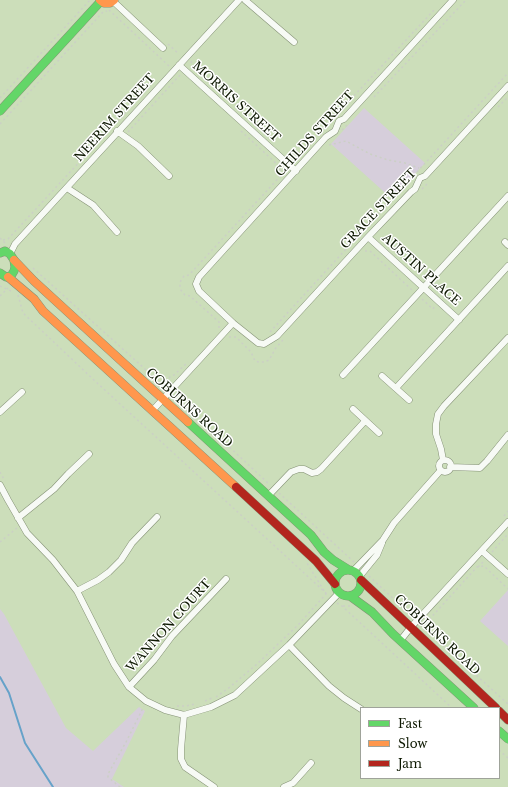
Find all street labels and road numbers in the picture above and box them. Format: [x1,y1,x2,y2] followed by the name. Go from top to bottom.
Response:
[189,59,283,145] street label: MORRIS STREET
[72,71,158,165] street label: NEERIM STREET
[273,88,357,180] street label: CHILDS STREET
[338,166,420,252] street label: GRACE STREET
[379,231,463,309] street label: AUSTIN PLACE
[143,365,235,451] street label: COBURNS ROAD
[124,577,214,675] street label: WANNON COURT
[391,592,483,678] street label: COBURNS ROAD

